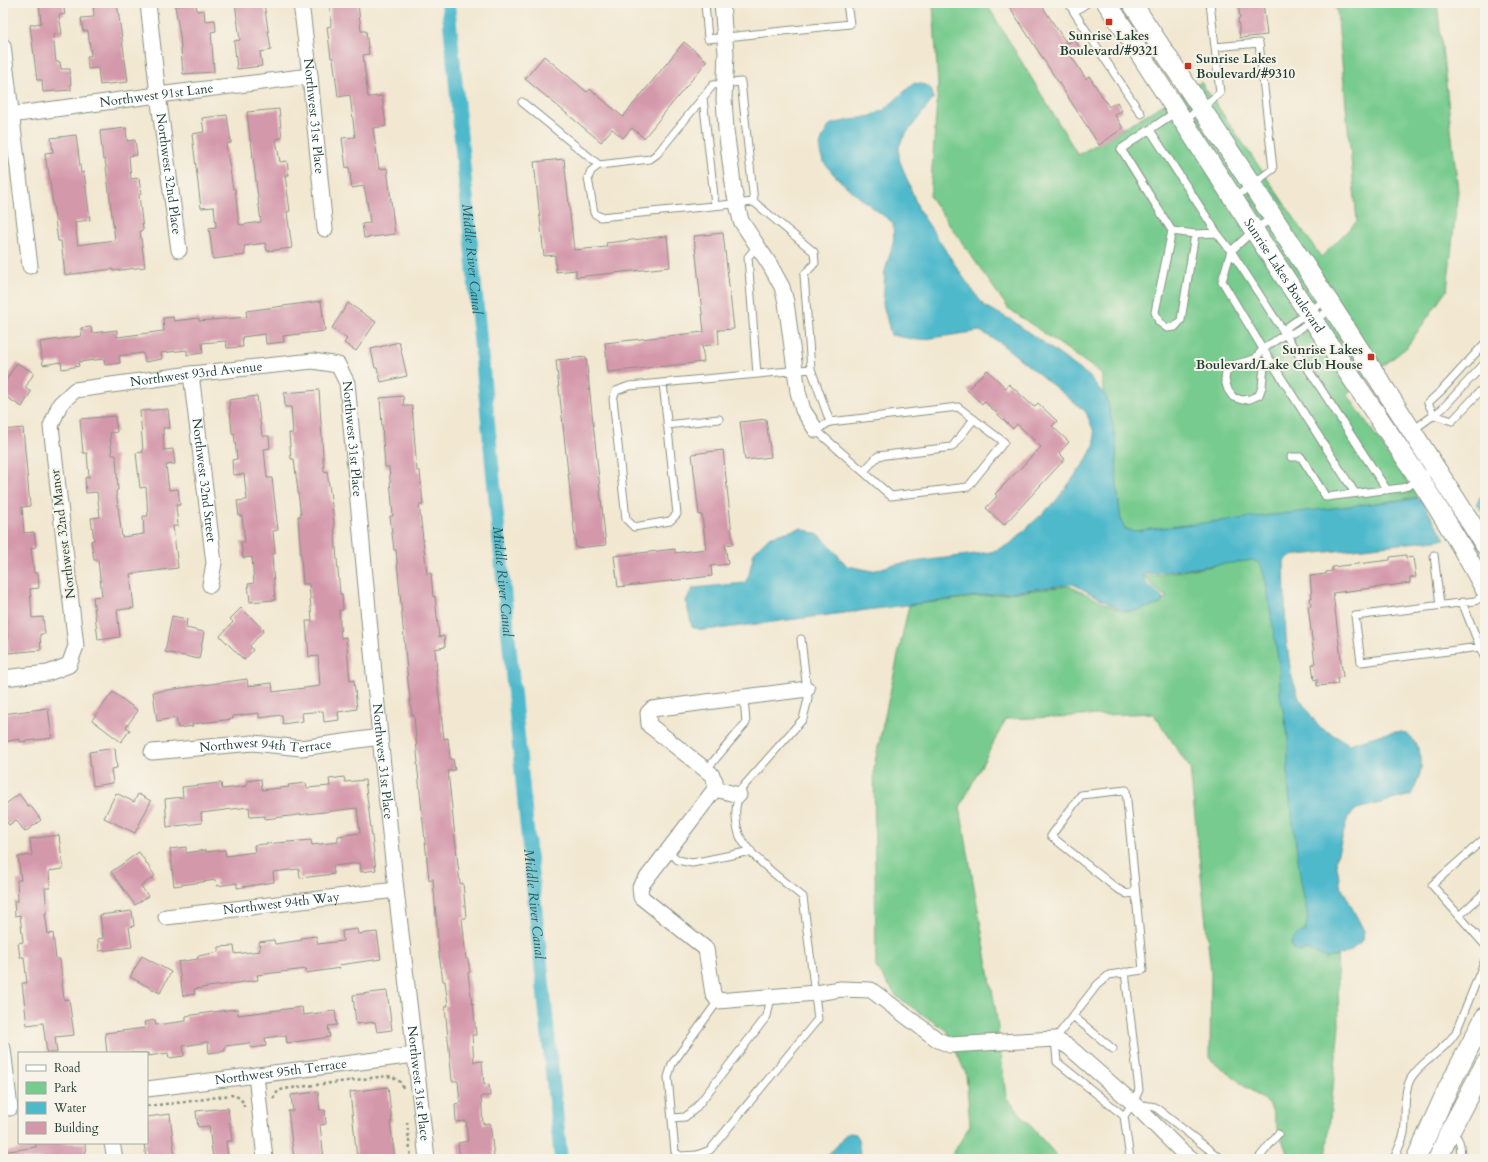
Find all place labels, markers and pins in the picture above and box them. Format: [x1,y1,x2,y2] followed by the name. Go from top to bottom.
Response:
[1104,17,1114,27] marker: Sunrise Lakes Boulevard/#9321
[1059,27,1159,60] place label: Sunrise Lakes Boulevard/#9321
[1196,50,1296,83] place label: Sunrise Lakes Boulevard/#9310
[1183,61,1193,71] marker: Sunrise Lakes Boulevard/#9310
[1196,341,1363,374] place label: Sunrise Lakes Boulevard/Lake Club House
[1366,352,1376,362] marker: Sunrise Lakes Boulevard/Lake Club House

